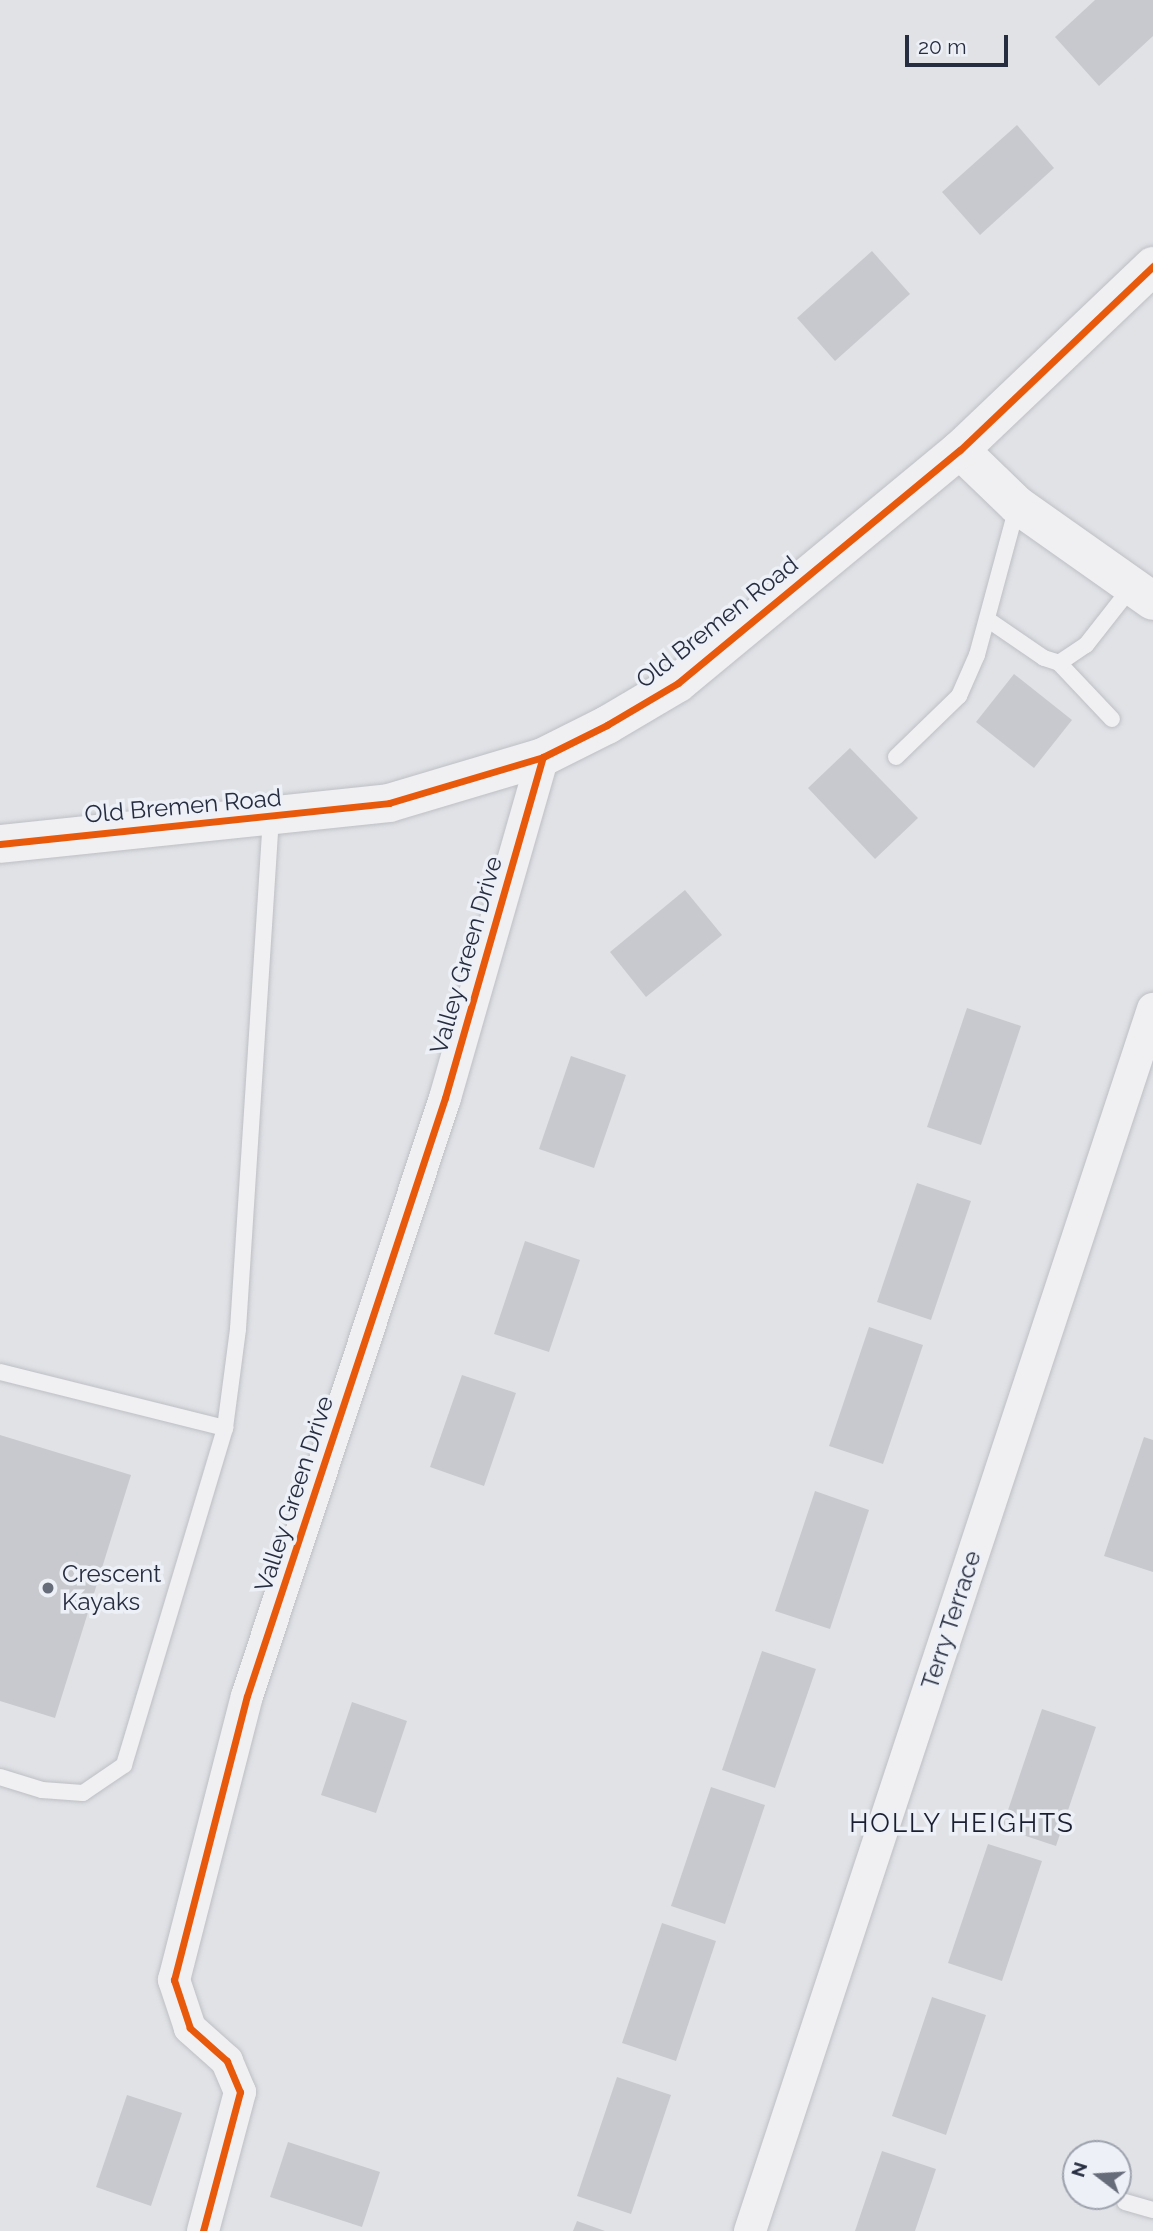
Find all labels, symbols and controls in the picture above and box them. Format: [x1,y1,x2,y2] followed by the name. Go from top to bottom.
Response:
[908,21,1011,65] scale bar
[918,34,966,59] text: 20 m
[630,550,804,694] street label: Old Bremen Road
[83,783,283,829] street label: Old Bremen Road
[424,853,508,1057] street label: Valley Green Drive
[249,1392,339,1596] street label: Valley Green Drive
[915,1547,987,1693] street label: Terry Terrace
[62,1560,161,1616] place label: Crescent Kayaks
[40,1580,56,1596] marker: Crescent Kayaks
[850,1808,1074,1840] district label: HOLLY HEIGHTS
[1062,2140,1132,2210] north arrow
[1066,2159,1091,2180] text: N

